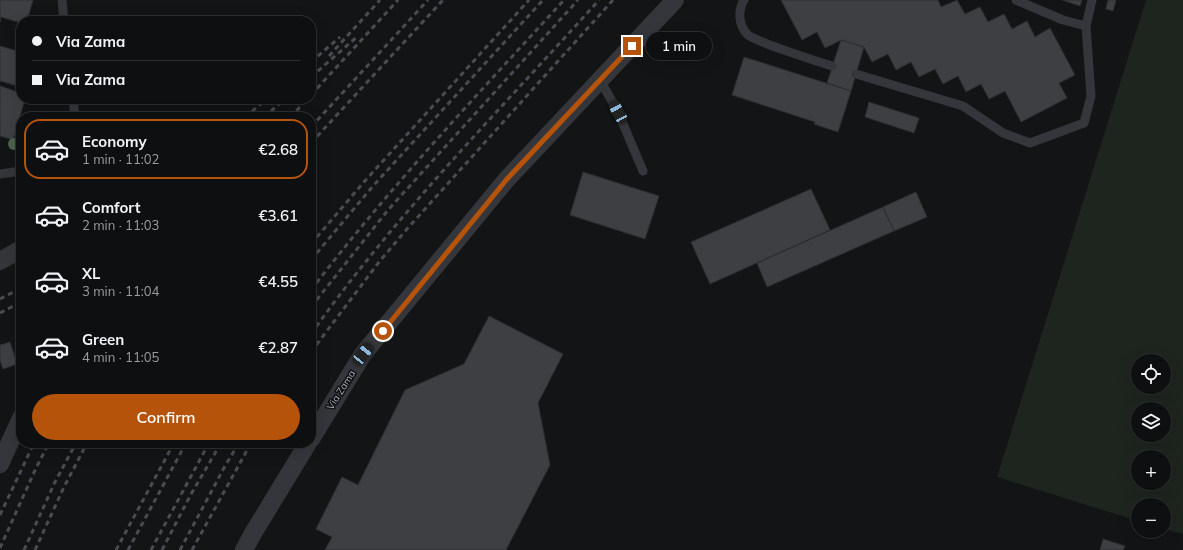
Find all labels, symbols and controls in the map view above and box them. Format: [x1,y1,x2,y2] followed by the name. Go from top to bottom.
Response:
[56,32,125,51] text: Via Zama
[646,32,712,60] callout: 1 min
[623,37,641,55] route end
[662,38,696,54] text: 1 min
[56,70,125,89] text: Via Zama
[607,99,629,125] car
[34,131,70,167] icon: car
[82,132,147,151] text: Economy
[258,140,298,159] text: €2.68
[82,151,159,167] text: 1 min · 11:02
[34,197,70,233] icon: car
[82,198,140,217] text: Comfort
[258,206,298,225] text: €3.61
[82,217,159,233] text: 2 min · 11:03
[34,263,70,299] icon: car
[82,264,100,283] text: XL
[258,272,298,291] text: €4.55
[82,283,159,299] text: 3 min · 11:04
[374,322,392,340] route start
[34,329,70,365] icon: car
[82,330,124,349] text: Green
[258,338,298,357] text: €2.87
[351,341,375,367] car
[82,349,159,365] text: 4 min · 11:05
[1131,354,1171,538] map controls
[1131,354,1171,394] button: locate
[324,368,358,412] street label: Via Zama
[32,394,300,440] button: Confirm
[1131,402,1171,442] button: layers
[1131,450,1171,490] button: +
[1131,498,1171,538] button: −

